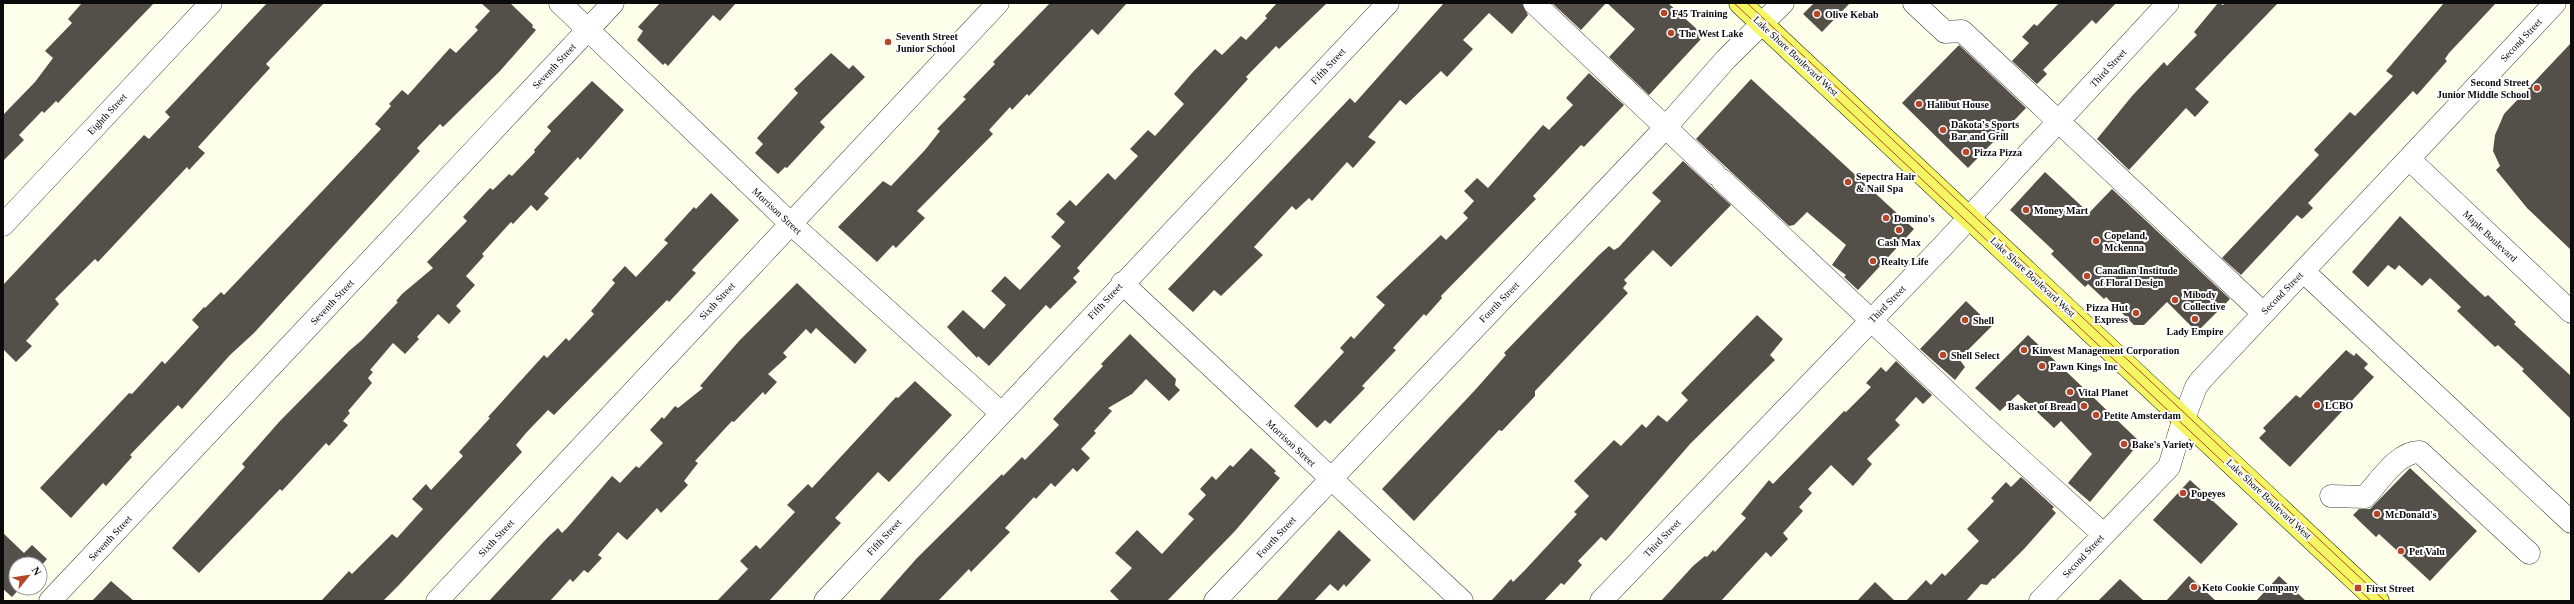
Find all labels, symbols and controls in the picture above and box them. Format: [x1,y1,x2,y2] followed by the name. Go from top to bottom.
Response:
[1659,8,1669,18] marker: F45 Training
[1672,8,1727,19] place label: F45 Training
[1812,9,1822,19] marker: Olive Kebab
[1825,9,1879,20] place label: Olive Kebab
[1751,14,1841,98] street label: Lake Shore Boulevard West
[2498,16,2544,64] street label: Second Street
[1666,28,1676,38] marker: The West Lake
[1679,28,1744,39] place label: The West Lake
[896,31,958,54] place label: Seventh Street Junior School
[883,37,893,47] marker: Seventh Street Junior School
[530,41,578,91] street label: Seventh Street
[1309,46,1348,86] street label: Fifth Street
[2088,47,2129,89] street label: Third Street
[2437,77,2530,100] place label: Second Street Junior Middle School
[2532,83,2542,93] marker: Second Street Junior Middle School
[85,91,129,137] street label: Eighth Street
[1914,99,1924,109] marker: Halibut House
[1927,99,1990,110] place label: Halibut House
[1951,119,2019,142] place label: Dakota's Sports Bar and Grill
[1938,125,1948,135] marker: Dakota's Sports Bar and Grill
[1961,147,1971,157] marker: Pizza Pizza
[1974,147,2022,158] place label: Pizza Pizza
[1856,171,1916,194] place label: Sepectra Hair & Nail Spa
[1843,177,1853,187] marker: Sepectra Hair & Nail Spa
[750,185,804,237] street label: Morrison Street
[2021,205,2031,215] marker: Money Mart
[2034,205,2089,216] place label: Money Mart
[2461,208,2519,264] street label: Maple Boulevard
[1881,213,1891,223] marker: Domino's
[1894,213,1935,224] place label: Domino's
[1894,225,1904,235] marker: Cash Max
[2104,230,2148,253] place label: Copeland, Mckenna
[1988,235,2078,319] street label: Lake Shore Boulevard West
[2091,236,2101,246] marker: Copeland, Mckenna
[1877,237,1921,248] place label: Cash Max
[1868,256,1878,266] marker: Realty Life
[1881,256,1929,267] place label: Realty Life
[2095,265,2178,288] place label: Canadian Institude of Floral Design
[2259,269,2305,317] street label: Second Street
[2082,271,2092,281] marker: Canadian Institude of Floral Design
[308,277,356,327] street label: Seventh Street
[1477,279,1521,325] street label: Fourth Street
[697,280,737,322] street label: Sixth Street
[1086,281,1125,321] street label: Fifth Street
[1866,283,1908,325] street label: Third Street
[2183,289,2226,312] place label: Mibody Collective
[2170,295,2180,305] marker: Mibody Collective
[2086,302,2129,325] place label: Pizza Hut Express
[2131,308,2141,318] marker: Pizza Hut Express
[2190,314,2200,324] marker: Lady Empire
[1960,315,1970,325] marker: Shell
[1973,315,1994,326] place label: Shell
[2167,326,2224,337] place label: Lady Empire
[2019,345,2029,355] marker: Kinvest Management Corporation
[2032,345,2180,356] place label: Kinvest Management Corporation
[1938,350,1948,360] marker: Shell Select
[1951,350,2000,361] place label: Shell Select
[2037,361,2047,371] marker: Pawn Kings Inc
[2050,361,2118,372] place label: Pawn Kings Inc
[2065,387,2075,397] marker: Vital Planet
[2078,387,2129,398] place label: Vital Planet
[2312,400,2322,410] marker: LCBO
[2325,400,2354,411] place label: LCBO
[2008,401,2076,412] place label: Basket of Bread
[2079,401,2089,411] marker: Basket of Bread
[2091,410,2101,420] marker: Petite Amsterdam
[2104,410,2182,421] place label: Petite Amsterdam
[1264,417,1318,469] street label: Morrison Street
[2119,439,2129,449] marker: Bake's Variety
[2132,439,2194,450] place label: Bake's Variety
[2224,457,2314,541] street label: Lake Shore Boulevard West
[2178,488,2188,498] marker: Popeyes
[2191,488,2226,499] place label: Popeyes
[2372,509,2382,519] marker: McDonald's
[2385,509,2437,520] place label: McDonald's
[86,513,134,563] street label: Seventh Street
[1254,514,1298,560] street label: Fourth Street
[476,517,516,559] street label: Sixth Street
[865,517,904,557] street label: Fifth Street
[1641,517,1683,559] street label: Third Street
[2060,532,2106,580] street label: Second Street
[2396,546,2406,556] marker: Pet Valu
[2409,546,2445,557] place label: Pet Valu
[8,556,48,596] north arrow
[29,565,44,577] text: N
[2189,582,2199,592] marker: Keto Cookie Company
[2202,582,2299,593] place label: Keto Cookie Company
[2353,583,2363,593] marker: First Street
[2366,583,2415,594] place label: First Street

